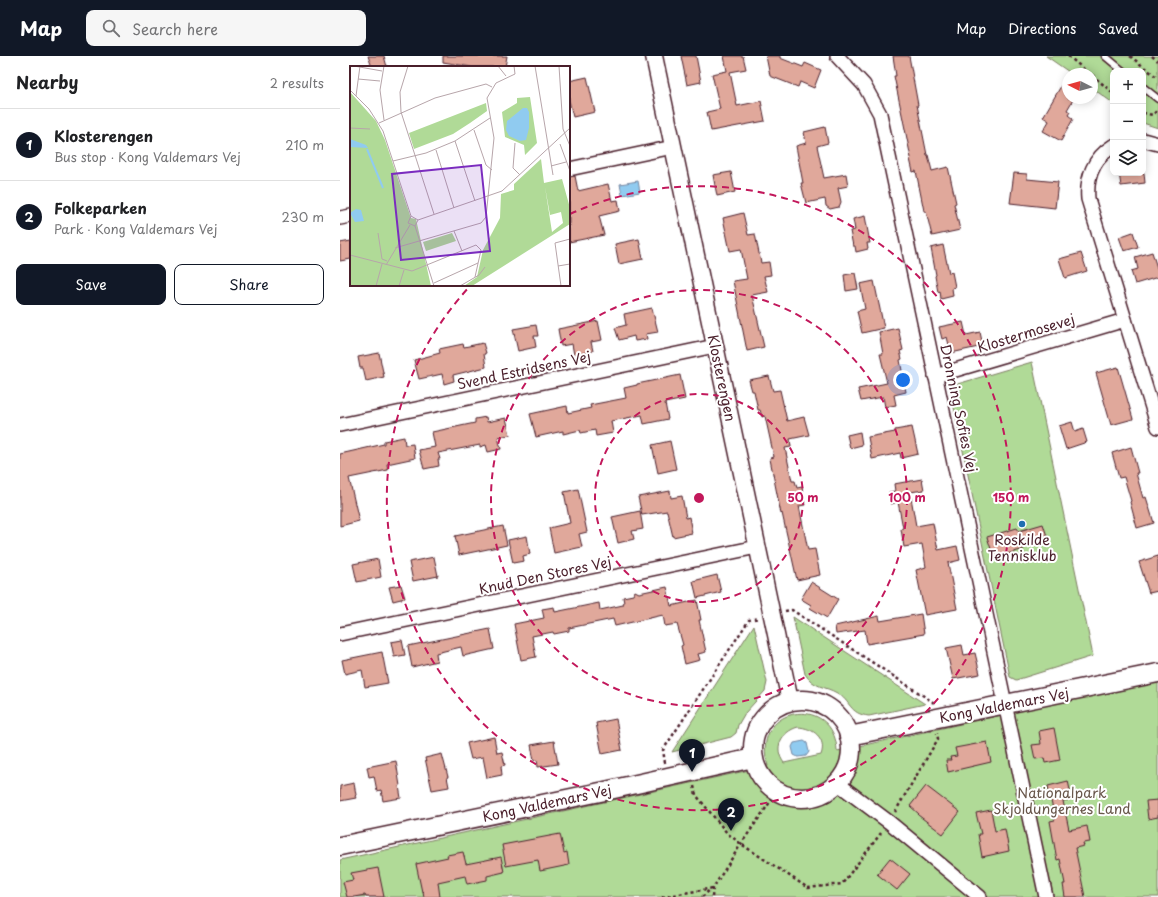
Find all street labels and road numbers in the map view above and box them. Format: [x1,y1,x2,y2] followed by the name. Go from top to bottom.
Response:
[975,308,1077,358] street label: Klostermosevej
[703,333,741,423] street label: Klosterengen
[935,342,983,474] street label: Dronning Sofies Vej
[455,346,593,394] street label: Svend Estridsens Vej
[477,551,613,599] street label: Knud Den Stores Vej
[937,682,1071,728] street label: Kong Valdemars Vej
[480,779,614,827] street label: Kong Valdemars Vej

